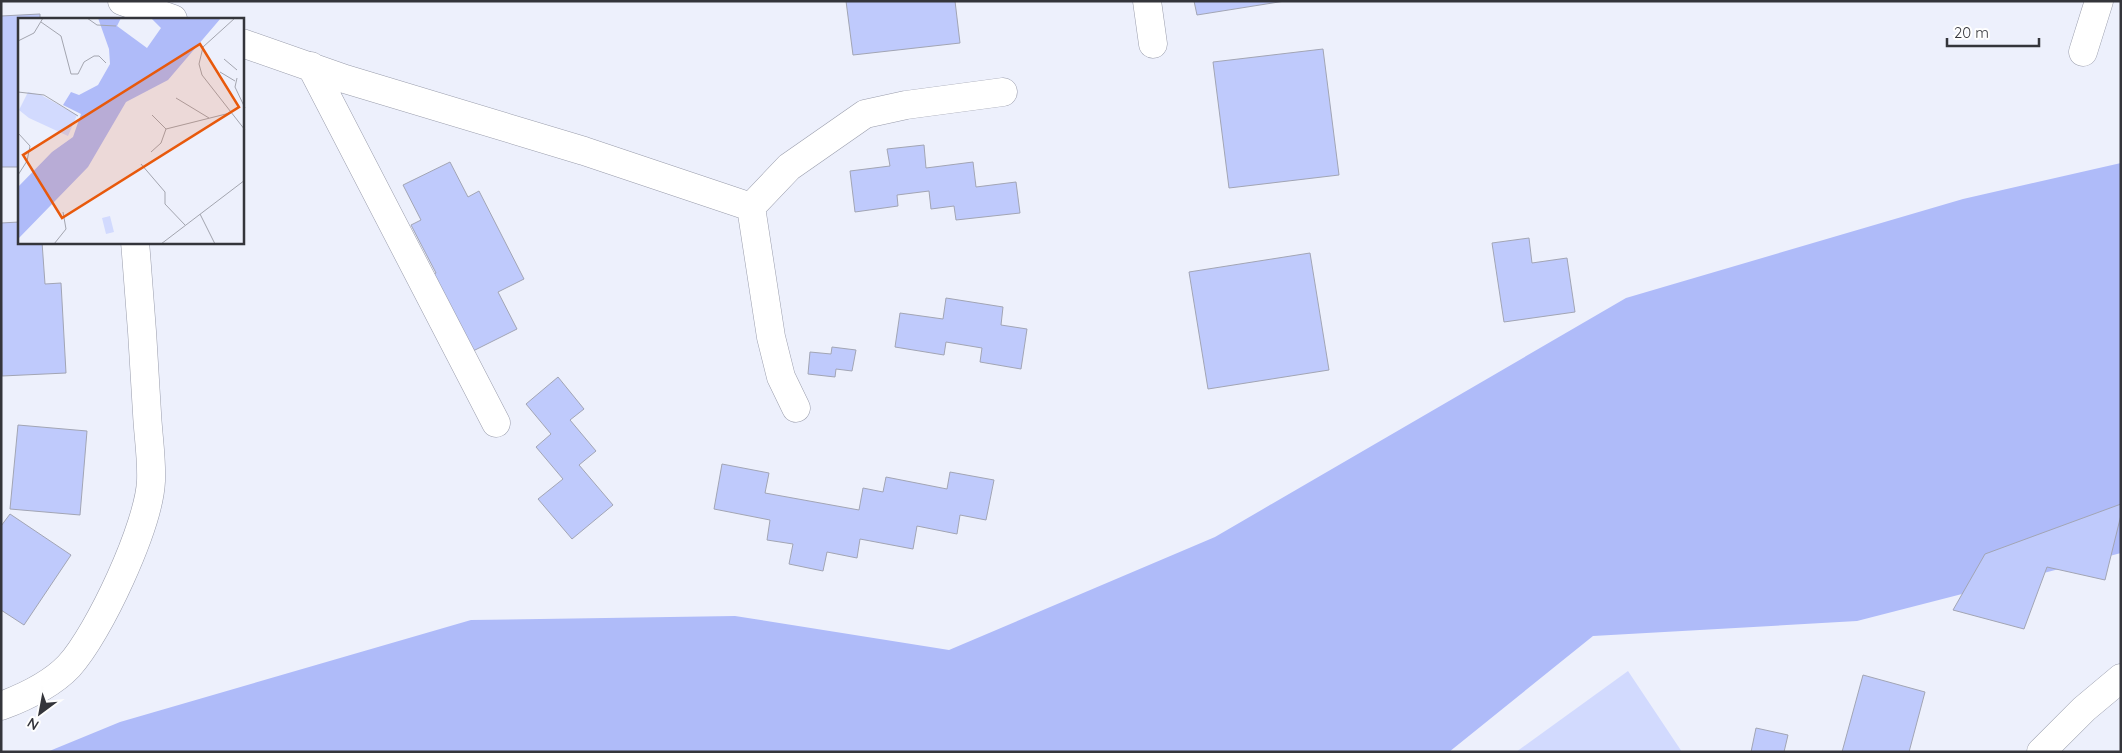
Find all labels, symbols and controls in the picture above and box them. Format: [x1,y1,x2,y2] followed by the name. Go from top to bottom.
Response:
[1947,15,2040,47] scale bar
[18,18,244,244] inset map
[1954,23,1989,42] text: 20 m
[15,688,65,738] north arrow
[24,714,42,734] text: N

